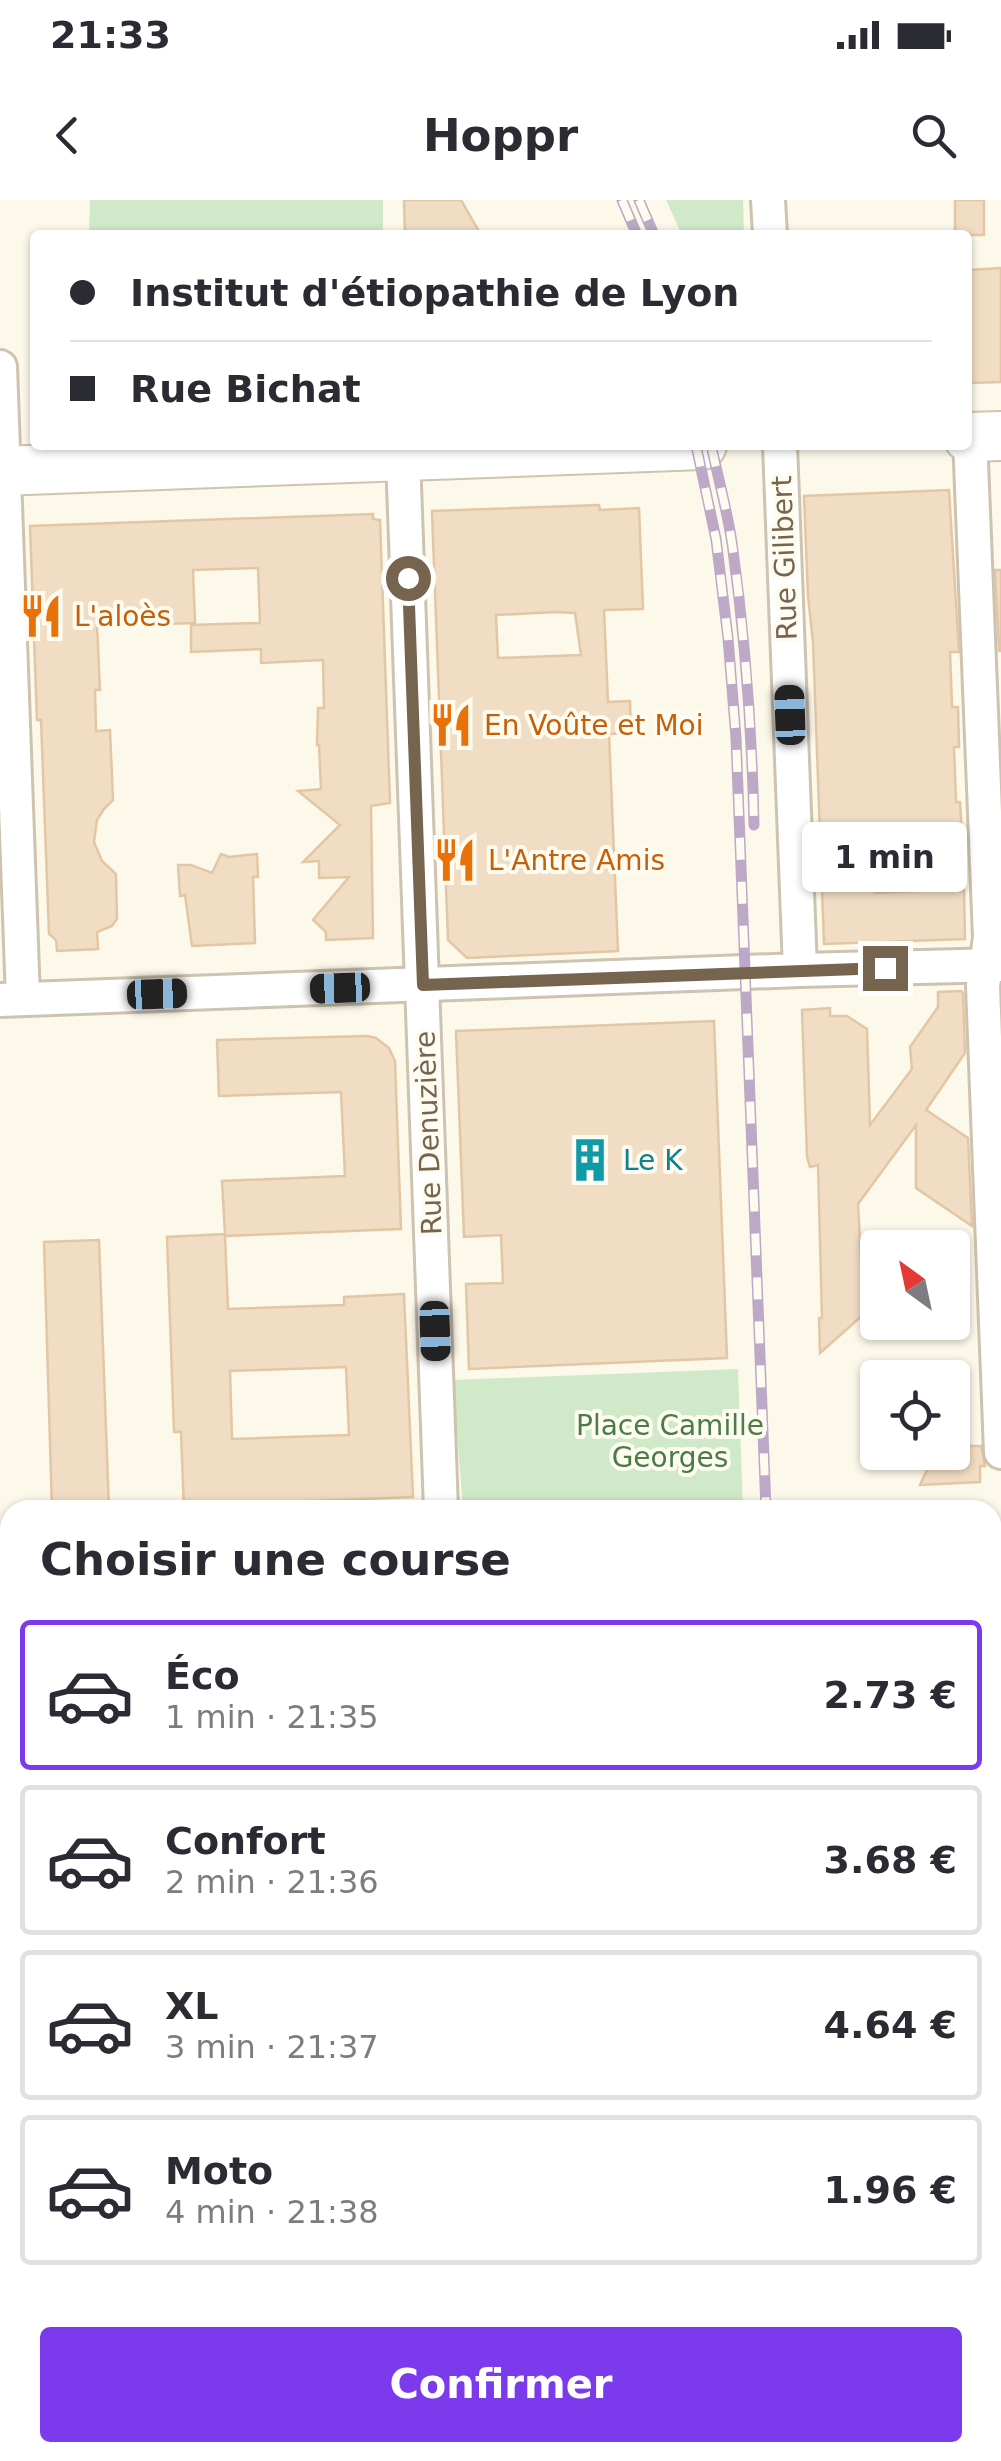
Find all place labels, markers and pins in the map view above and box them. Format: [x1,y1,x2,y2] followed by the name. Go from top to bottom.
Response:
[17,592,65,640] restaurant icon: L'aloès
[74,600,171,633] place label: L'aloès
[427,701,475,749] restaurant icon: En Voûte et Moi
[484,709,703,742] place label: En Voûte et Moi
[431,836,479,884] restaurant icon: L'Antre Amis
[488,844,665,877] place label: L'Antre Amis
[566,1136,614,1184] building icon: Le K
[623,1144,683,1177] place label: Le K

